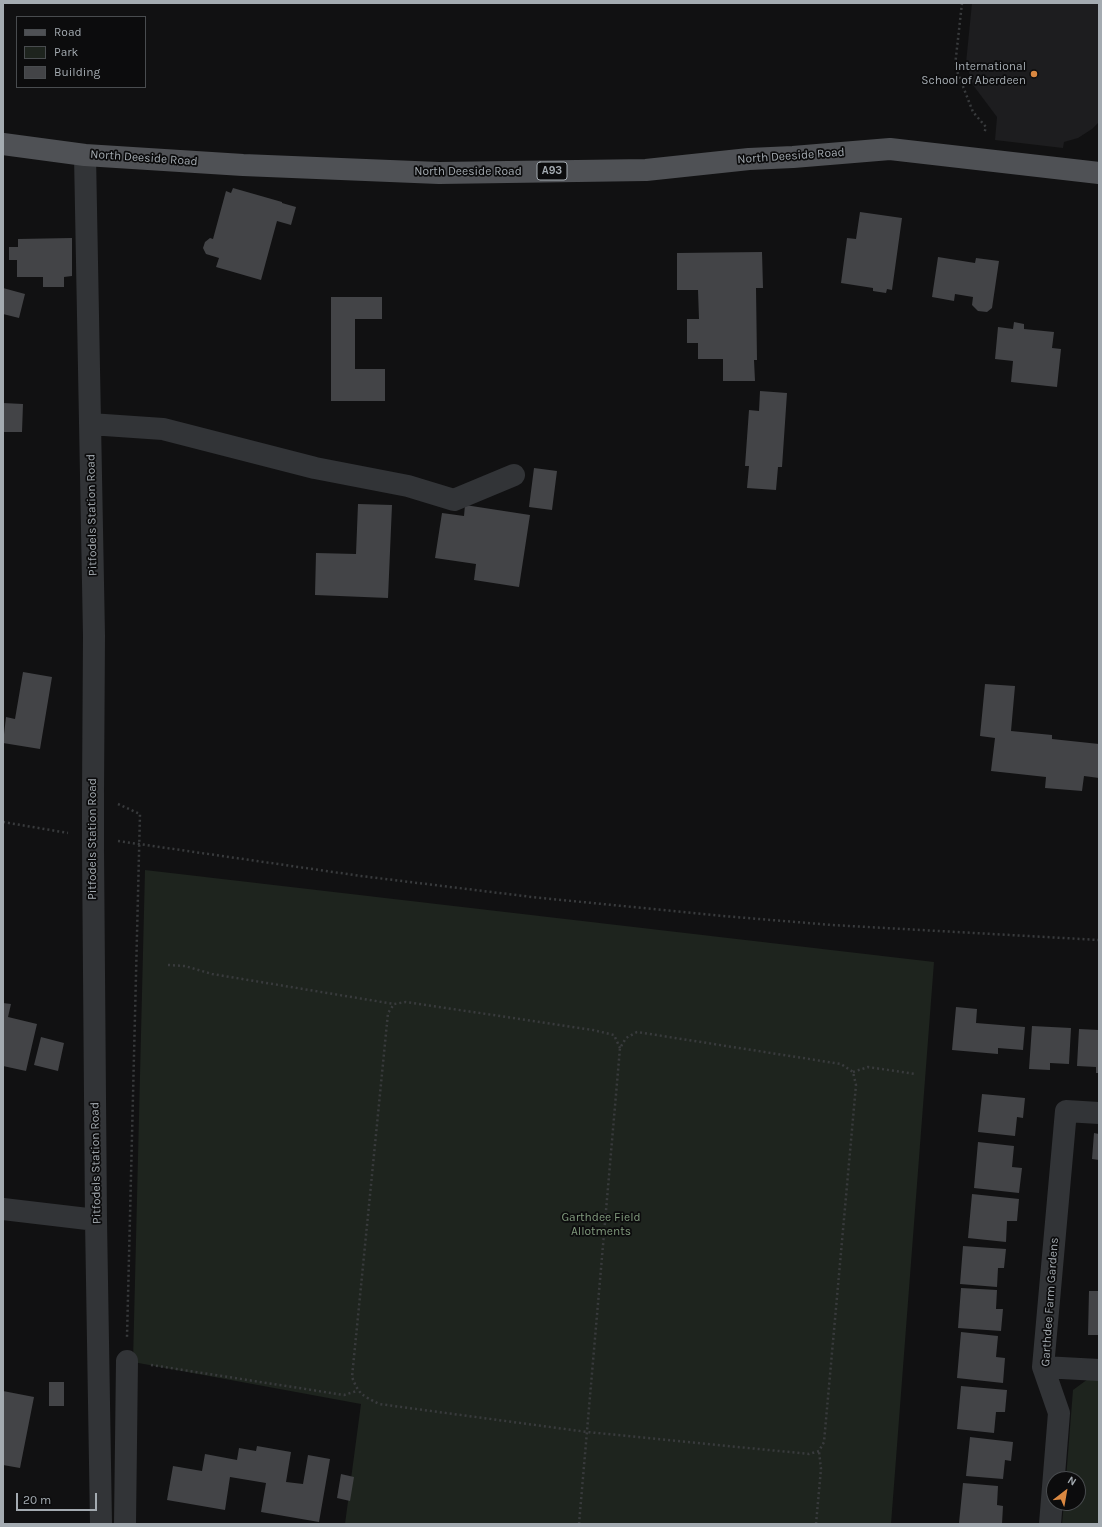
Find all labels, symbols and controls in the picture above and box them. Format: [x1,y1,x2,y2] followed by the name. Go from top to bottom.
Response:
[16,16,146,88] legend
[54,25,82,39] text: Road
[54,45,78,59] text: Park
[921,60,1026,88] place label: International School of Aberdeen
[54,65,100,79] text: Building
[1029,69,1039,79] marker: International School of Aberdeen
[737,145,845,167] street label: North Deeside Road
[90,147,198,169] street label: North Deeside Road
[537,162,567,180] road number: A93
[414,165,522,179] street label: North Deeside Road
[84,454,100,576] street label: Pitfodels Station Road
[86,778,100,900] street label: Pitfodels Station Road
[88,1102,104,1224] street label: Pitfodels Station Road
[561,1211,641,1239] park label: Garthdee Field Allotments
[1038,1237,1062,1367] street label: Garthdee Farm Gardens
[1046,1471,1086,1511] north arrow
[1065,1474,1079,1489] text: N
[18,1485,99,1511] scale bar
[23,1493,51,1507] text: 20 m

